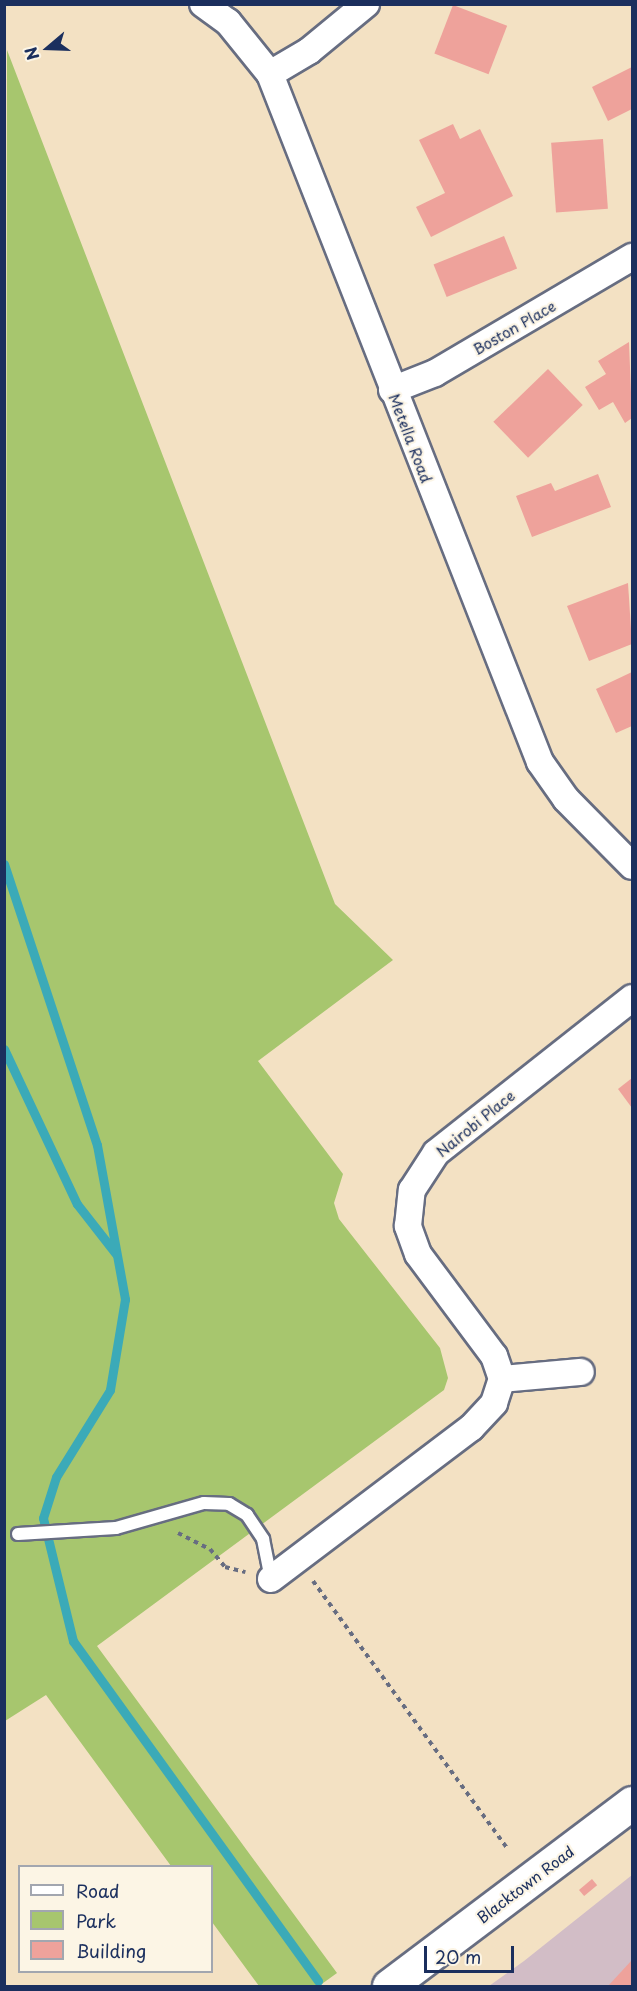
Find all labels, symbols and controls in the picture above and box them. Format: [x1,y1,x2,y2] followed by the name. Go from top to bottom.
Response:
[18,18,78,78] north arrow
[18,44,44,64] text: N
[469,296,559,358] street label: Boston Place
[386,391,436,485] street label: Metella Road
[432,1086,518,1160] street label: Nairobi Place
[473,1842,577,1926] street label: Blacktown Road
[18,1865,213,1973] legend
[76,1877,120,1904] text: Road
[76,1907,116,1934] text: Park
[427,1934,517,1972] scale bar
[76,1937,146,1964] text: Building
[435,1943,481,1970] text: 20 m

